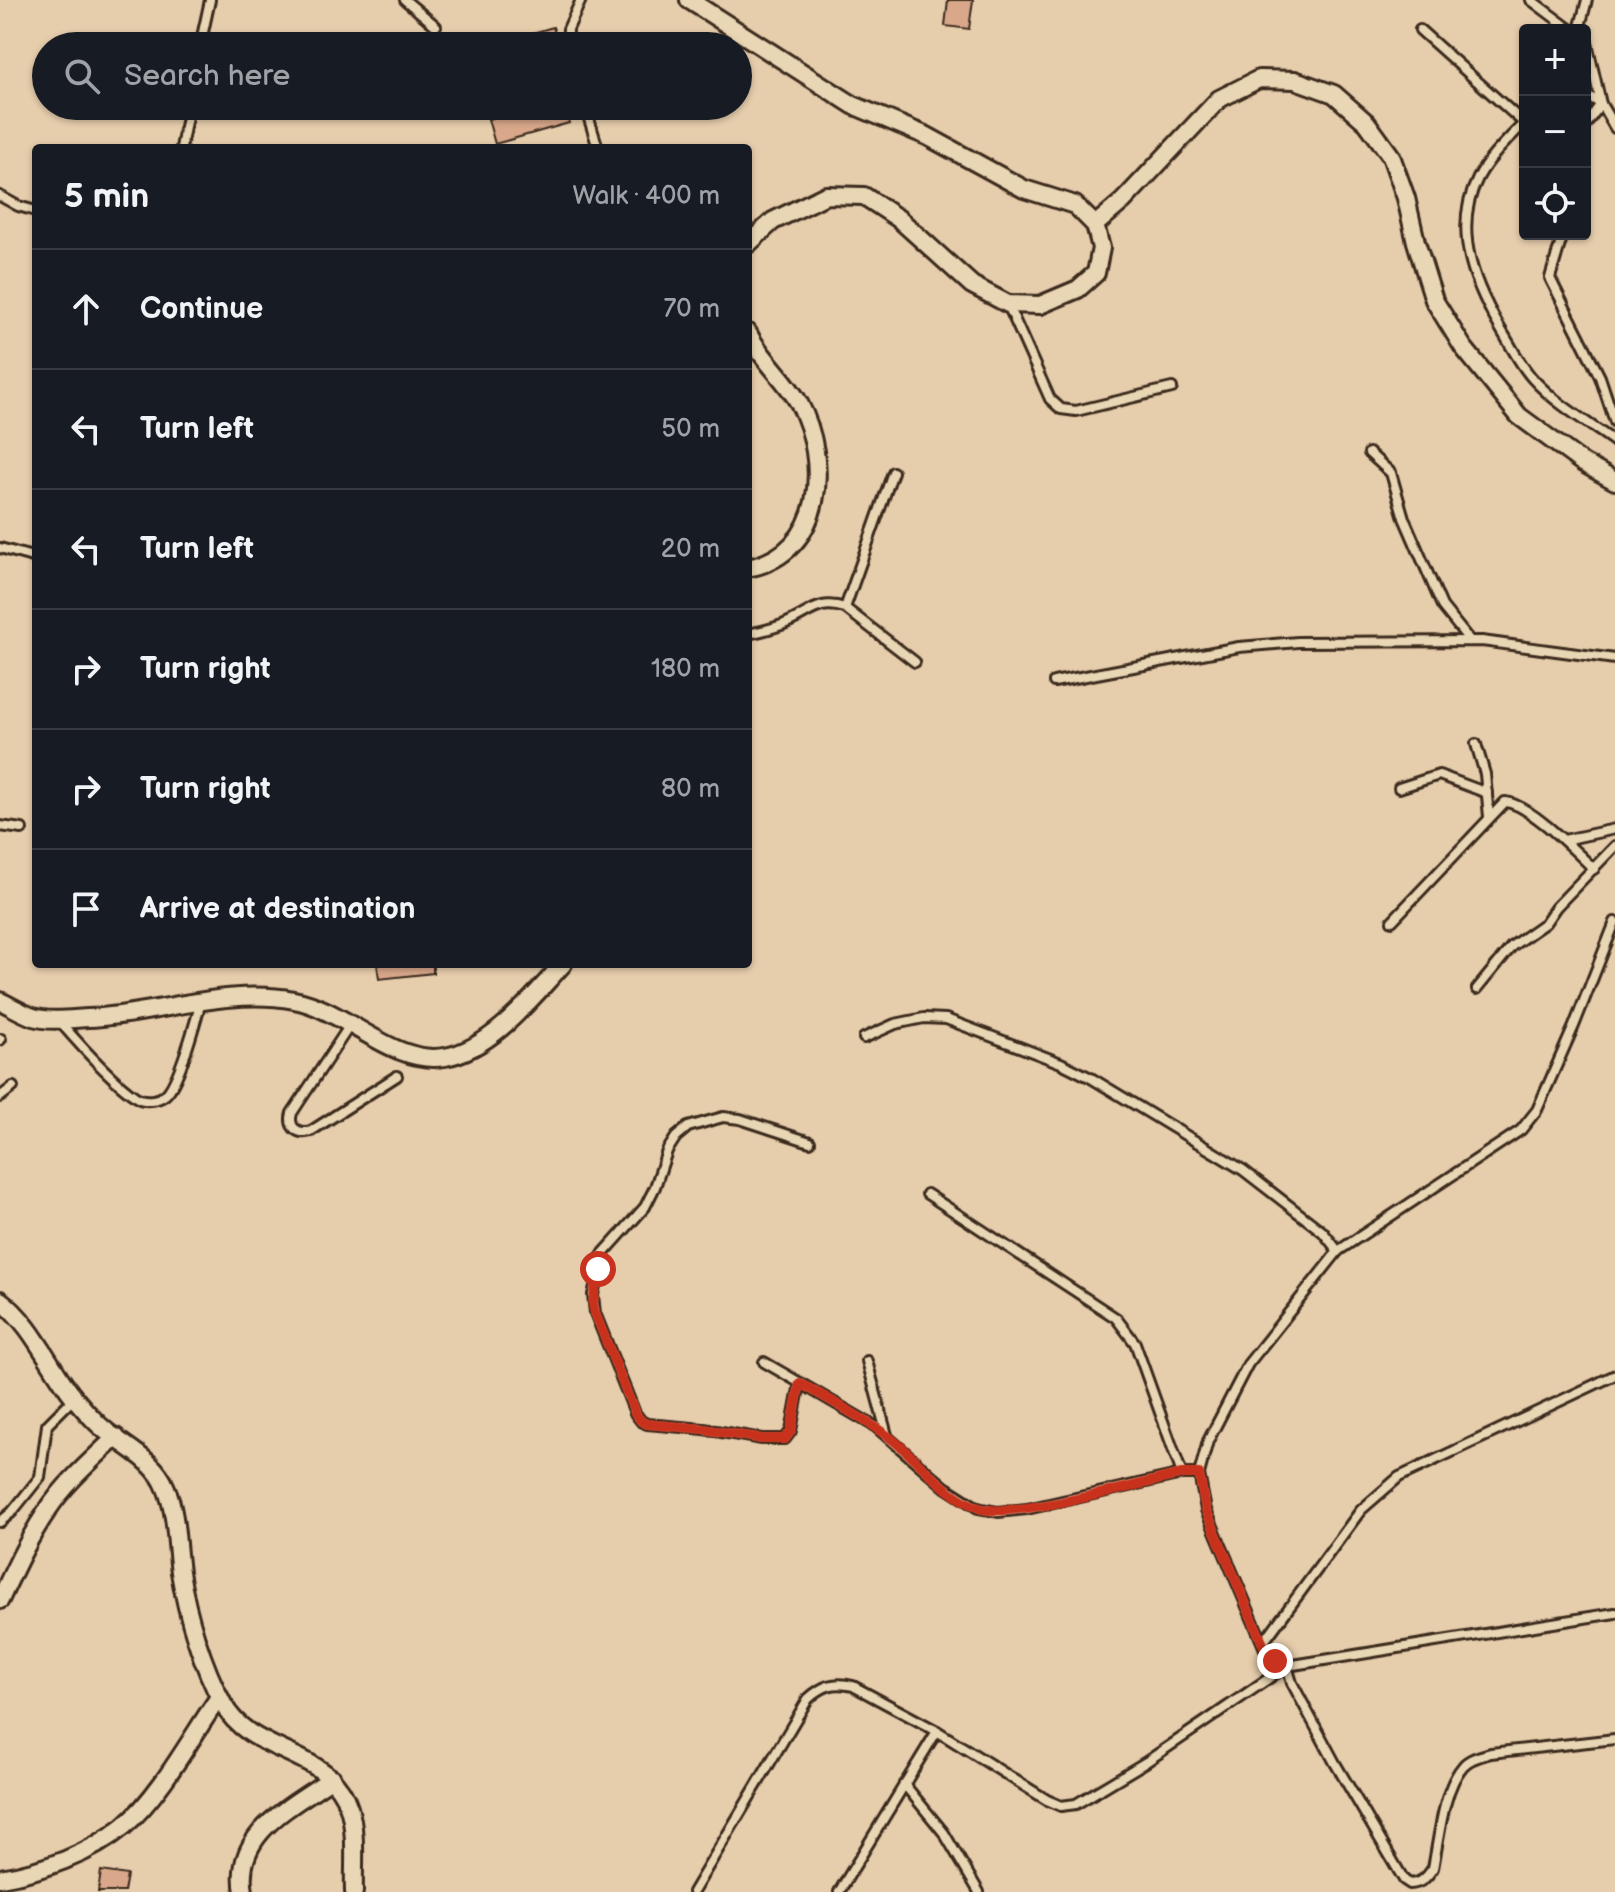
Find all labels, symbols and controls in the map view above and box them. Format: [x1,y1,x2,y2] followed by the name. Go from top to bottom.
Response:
[1519,24,1591,240] map controls
[1519,24,1591,96] button: +
[32,32,752,120] search box
[60,54,104,98] icon: search
[124,58,290,94] text: Search here
[1519,96,1591,168] button: −
[1519,168,1591,240] button: locate
[64,176,149,217] text: 5 min
[573,181,720,212] text: Walk · 400 m
[64,287,108,331] icon: ahead
[140,291,263,327] text: Continue
[663,294,720,325] text: 70 m
[64,407,108,451] icon: left
[140,411,254,447] text: Turn left
[661,414,720,445] text: 50 m
[64,527,108,571] icon: left
[140,531,254,567] text: Turn left
[661,534,720,565] text: 20 m
[64,647,108,691] icon: right
[140,651,271,687] text: Turn right
[651,654,720,685] text: 180 m
[64,767,108,811] icon: right
[140,771,271,807] text: Turn right
[661,774,720,805] text: 80 m
[64,887,108,931] icon: arrive
[140,891,416,927] text: Arrive at destination
[580,1251,616,1287] route start
[1257,1643,1293,1679] route end

